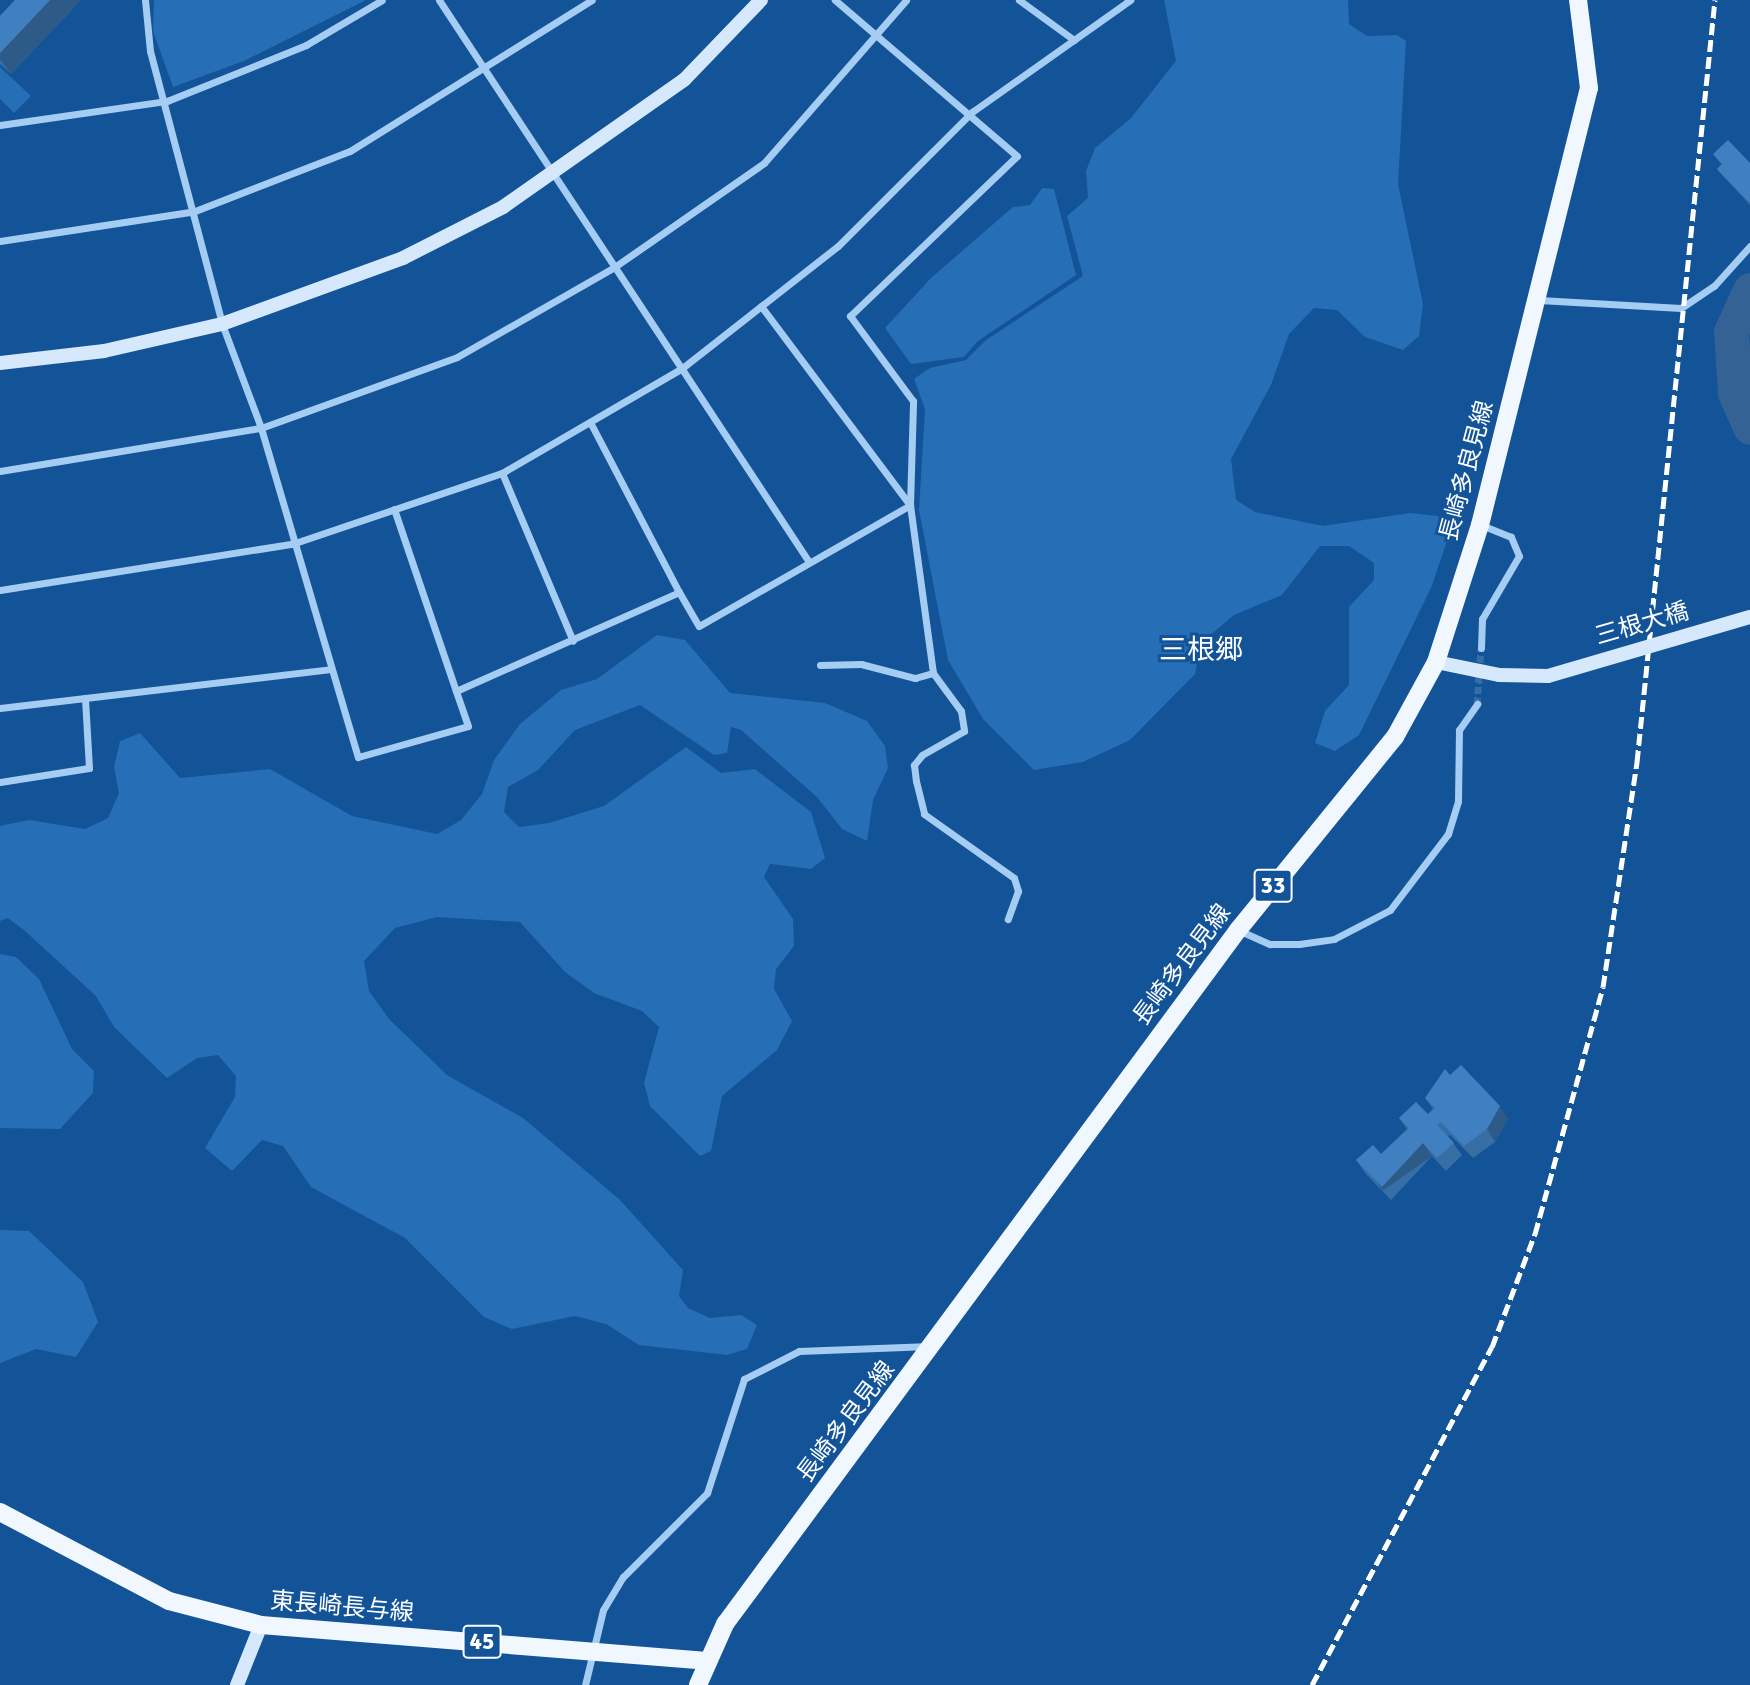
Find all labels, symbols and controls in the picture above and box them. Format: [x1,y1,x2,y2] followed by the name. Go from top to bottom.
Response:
[1434,398,1500,544] street label: 長崎多良見線
[1592,597,1692,651] street label: 三根大橋
[1159,633,1243,667] district label: 三根郷
[1252,866,1294,906] road number: 33
[1127,899,1237,1031] street label: 長崎多良見線
[791,1356,901,1488] street label: 長崎多良見線
[269,1586,415,1628] street label: 東長崎長与線
[461,1623,503,1662] road number: 45

